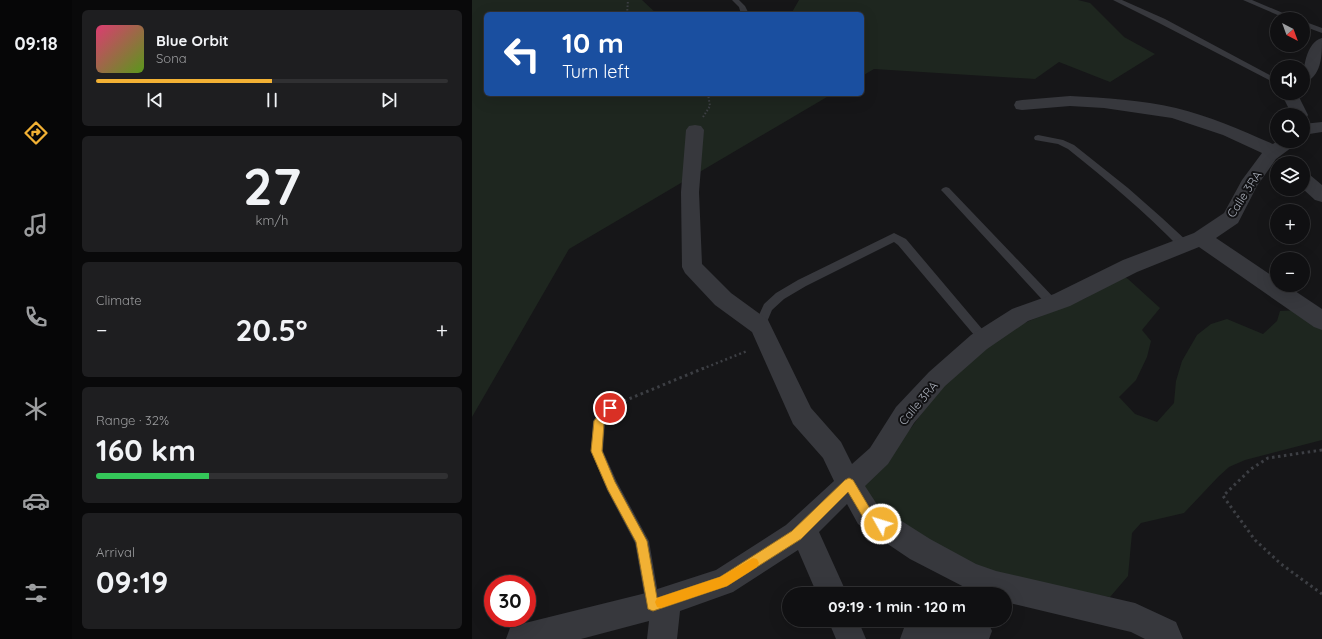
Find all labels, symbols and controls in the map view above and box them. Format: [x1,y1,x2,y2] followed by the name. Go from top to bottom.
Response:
[1270,12,1310,52] north arrow
[1270,12,1310,292] map controls
[562,25,624,60] text: 10 m
[496,28,548,80] icon: left
[156,31,229,50] text: Blue Orbit
[14,32,58,55] text: 09:18
[156,50,187,66] text: Sona
[562,60,630,83] text: Turn left
[1270,60,1310,100] button: sound
[144,89,166,111] icon: previous
[261,89,283,111] icon: pause
[378,89,400,111] icon: next
[1270,108,1310,148] button: search
[22,119,50,147] icon: directions
[243,153,301,218] text: 27
[1270,156,1310,196] button: layers
[1223,168,1265,220] street label: Calle 3RA
[1270,204,1310,244] button: +
[22,211,50,239] icon: music
[256,212,288,228] text: km/h
[1270,252,1310,292] button: −
[96,292,142,308] text: Climate
[22,303,50,331] icon: phone
[236,311,308,349] text: 20.5°
[96,316,107,344] text: −
[436,316,448,344] text: +
[895,378,941,428] street label: Calle 3RA
[593,391,627,425] pin
[22,395,50,423] icon: climate
[599,397,621,419] icon: arrive
[96,412,169,428] text: Range · 32%
[96,431,196,469] text: 160 km
[22,487,50,515] icon: car
[860,503,902,545] position arrow
[96,544,135,560] text: Arrival
[96,563,168,601] text: 09:19
[484,575,536,627] speed limit sign: 30
[22,579,50,607] icon: filters
[828,597,966,616] text: 09:19 · 1 min · 120 m

